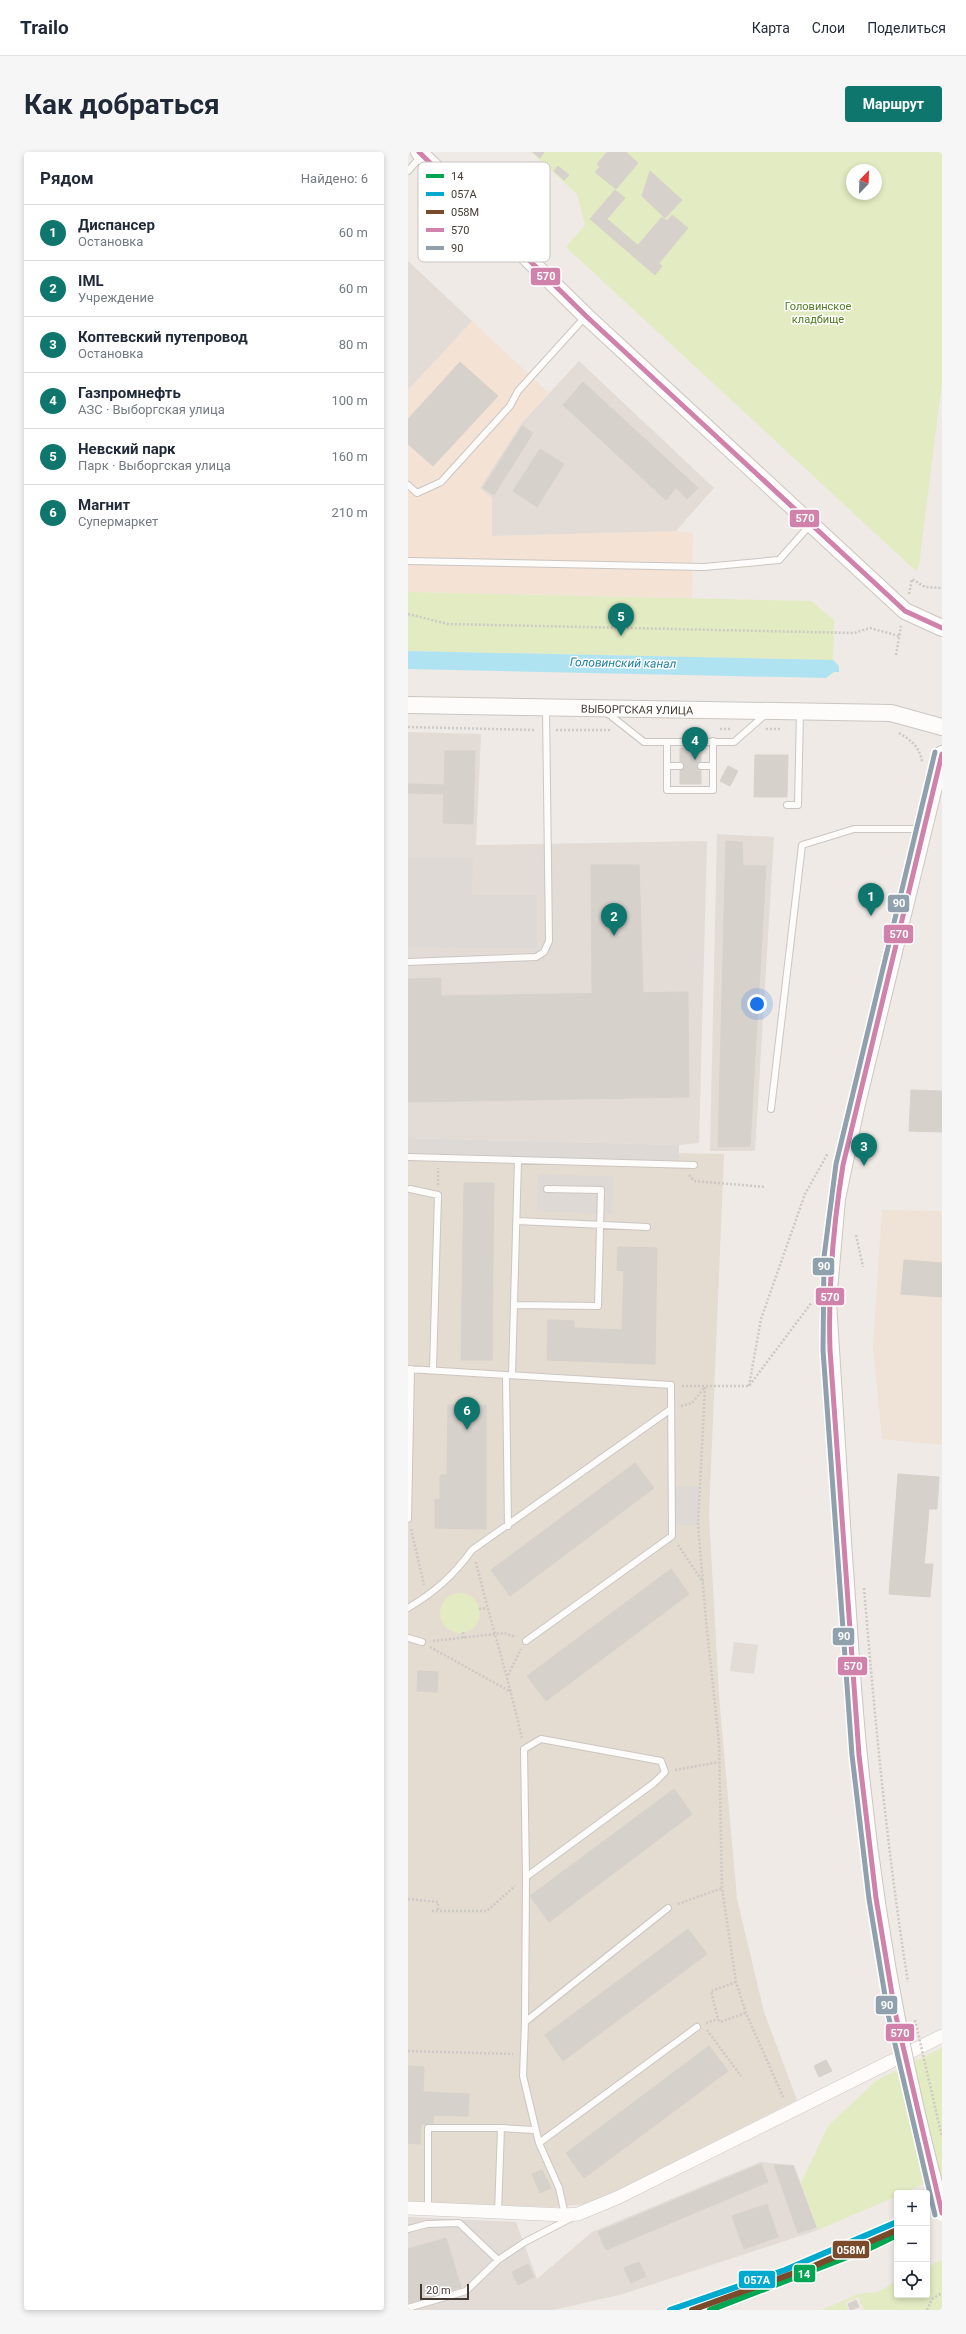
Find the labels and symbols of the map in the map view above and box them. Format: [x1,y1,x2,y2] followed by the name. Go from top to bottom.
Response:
[418,162,550,262] legend
[846,164,882,200] north arrow
[451,170,463,183] text: 14
[451,188,478,201] text: 057А
[451,206,479,219] text: 058М
[451,224,470,237] text: 570
[451,242,463,255] text: 90
[530,267,561,286] line badge: 570
[537,270,555,283] text: 570
[785,300,851,326] park label: Головинское кладбище
[789,509,820,528] line badge: 570
[796,512,814,525] text: 570
[608,603,634,636] pin: 5
[570,655,677,671] water label: Головинский канал
[581,703,694,717] street label: ВЫБОРГСКАЯ УЛИЦА
[682,727,708,760] pin: 4
[858,883,884,916] pin: 1
[887,894,910,913] line badge: 90
[893,897,905,910] text: 90
[601,903,627,936] pin: 2
[883,924,914,944] line badge: 570
[890,928,908,941] text: 570
[747,994,767,1014] your location
[851,1133,877,1166] pin: 3
[812,1257,835,1276] line badge: 90
[818,1260,830,1273] text: 90
[815,1287,845,1306] line badge: 570
[821,1291,839,1304] text: 570
[454,1397,480,1430] pin: 6
[832,1627,855,1646] line badge: 90
[838,1630,850,1643] text: 90
[837,1656,868,1676] line badge: 570
[844,1660,862,1673] text: 570
[875,1995,898,2015] line badge: 90
[881,1999,893,2012] text: 90
[885,2023,915,2042] line badge: 570
[891,2027,909,2040] text: 570
[832,2240,870,2259] line badge: 058М
[837,2244,865,2257] text: 058М
[793,2264,816,2283] line badge: 14
[798,2268,811,2281] text: 14
[738,2270,776,2289] line badge: 057А
[744,2274,771,2287] text: 057А
[420,2282,469,2301] scale bar

